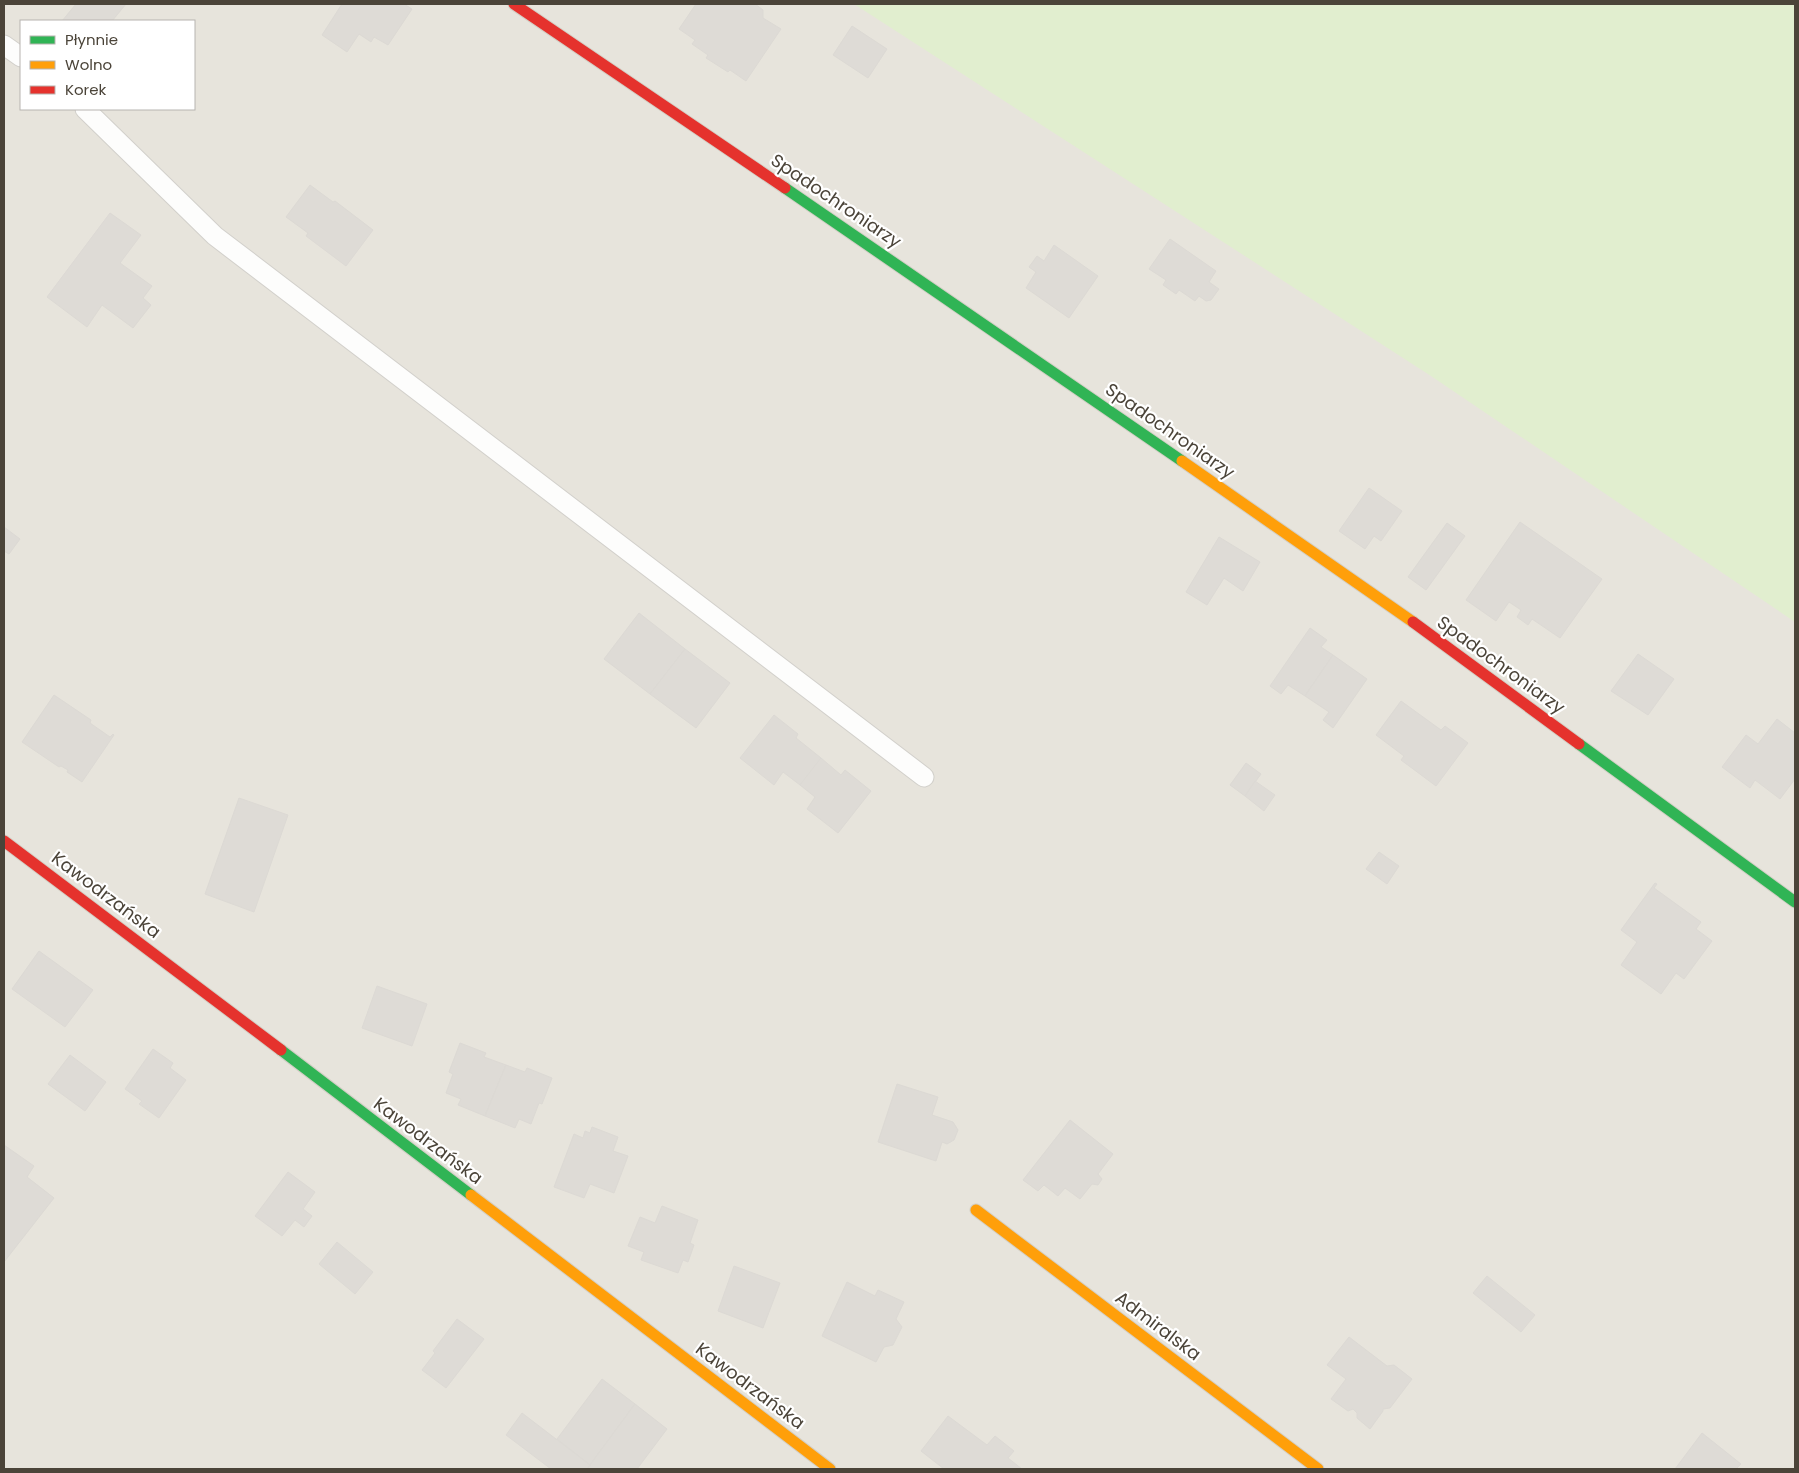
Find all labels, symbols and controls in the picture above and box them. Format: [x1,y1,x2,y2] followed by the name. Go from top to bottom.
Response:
[20,20,195,110] legend
[65,29,118,50] text: Płynnie
[65,54,112,75] text: Wolno
[65,79,106,100] text: Korek
[766,148,906,254] street label: Spadochroniarzy
[1101,377,1240,485] street label: Spadochroniarzy
[1432,610,1570,720] street label: Spadochroniarzy
[47,845,166,944] street label: Kawodrzańska
[369,1091,488,1190] street label: Kawodrzańska
[1110,1285,1206,1366] street label: Admiralska
[691,1336,810,1435] street label: Kawodrzańska

